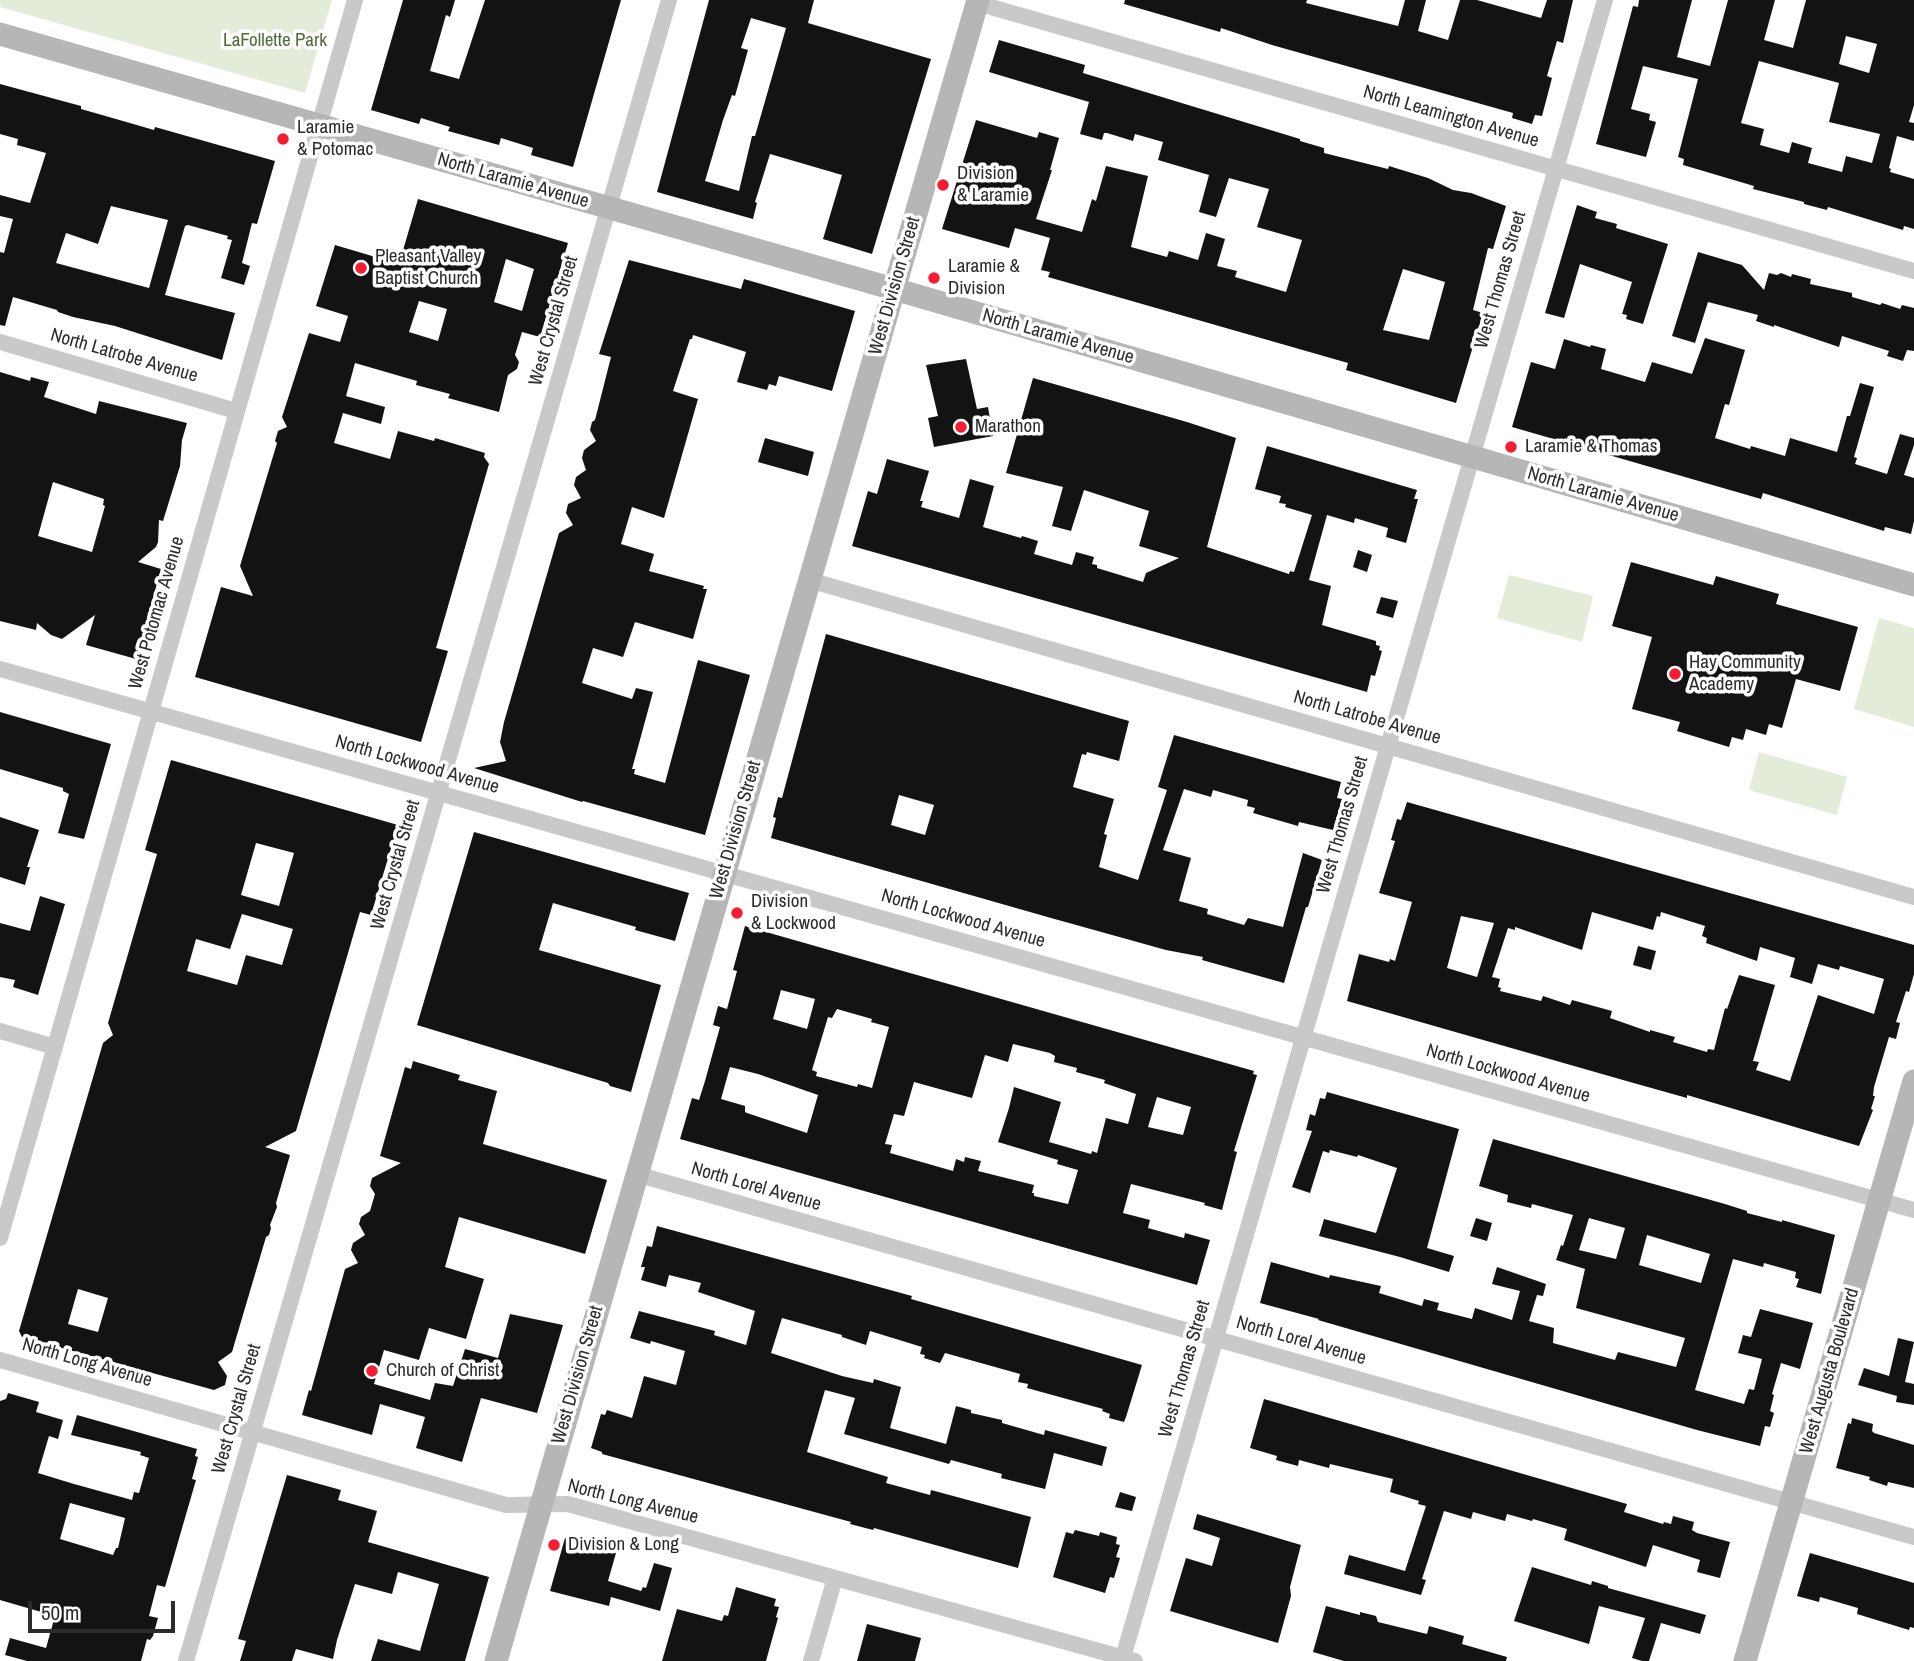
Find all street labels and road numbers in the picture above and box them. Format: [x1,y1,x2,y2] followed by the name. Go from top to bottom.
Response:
[1361,81,1541,153] street label: North Leamington Avenue
[435,148,591,214] street label: North Laramie Avenue
[1471,209,1531,351] street label: West Thomas Street
[864,214,926,358] street label: West Division Street
[525,253,583,389] street label: West Crystal Street
[980,304,1136,370] street label: North Laramie Avenue
[48,324,200,388] street label: North Latrobe Avenue
[1525,462,1681,528] street label: North Laramie Avenue
[124,534,190,692] street label: West Potomac Avenue
[1291,686,1443,750] street label: North Latrobe Avenue
[332,731,502,799] street label: North Lockwood Avenue
[1313,754,1373,896] street label: West Thomas Street
[705,758,767,902] street label: West Division Street
[367,797,425,933] street label: West Crystal Street
[878,885,1048,953] street label: North Lockwood Avenue
[1423,1040,1593,1108] street label: North Lockwood Avenue
[688,1158,824,1216] street label: North Lorel Avenue
[1795,1286,1865,1456] street label: West Augusta Boulevard
[1155,1298,1215,1440] street label: West Thomas Street
[547,1303,609,1447] street label: West Division Street
[1233,1312,1369,1370] street label: North Lorel Avenue
[19,1334,155,1392] street label: North Long Avenue
[208,1341,266,1477] street label: West Crystal Street
[565,1475,701,1529] street label: North Long Avenue

